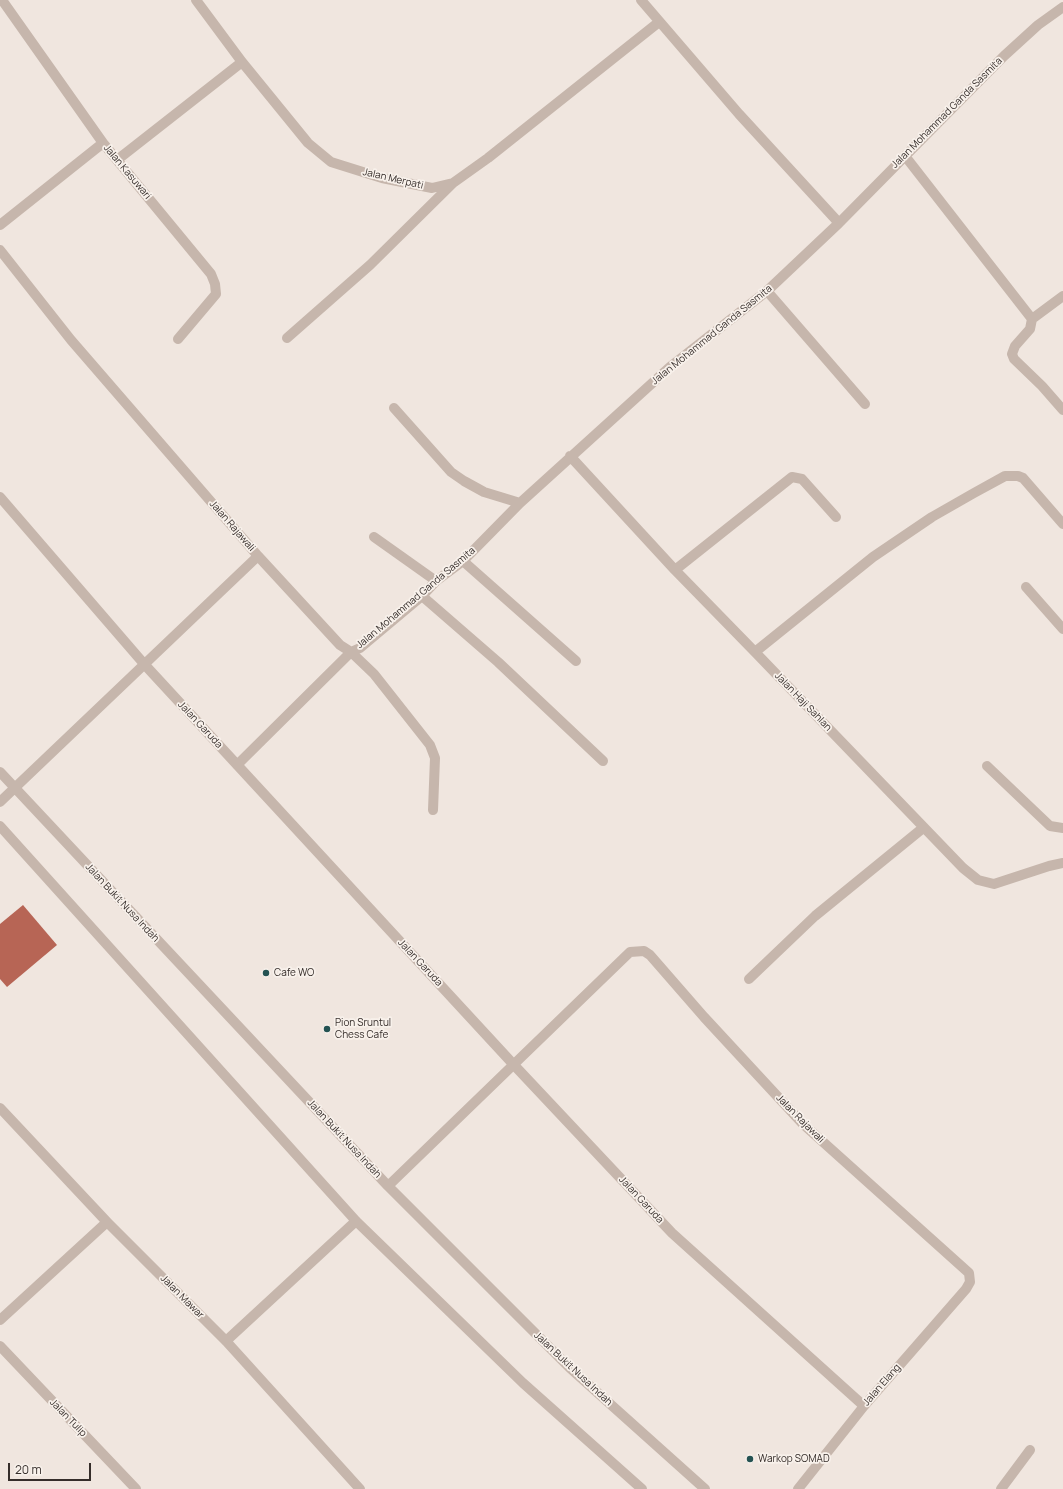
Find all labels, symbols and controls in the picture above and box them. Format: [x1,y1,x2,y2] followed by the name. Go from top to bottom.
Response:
[889,55,1005,171] street label: Jalan Mohammad Ganda Sasmita
[101,142,153,202] street label: Jalan Kasuwari
[362,166,424,192] street label: Jalan Merpati
[649,283,775,387] street label: Jalan Mohammad Ganda Sasmita
[207,498,257,554] street label: Jalan Rajawali
[354,545,478,651] street label: Jalan Mohammad Ganda Sasmita
[772,670,834,734] street label: Jalan Haji Sahlan
[175,699,225,751] street label: Jalan Garuda
[83,861,161,945] street label: Jalan Bukit Nusa Indah
[395,937,445,989] street label: Jalan Garuda
[274,967,314,979] place label: Cafe WO
[261,968,271,978] marker: Cafe WO
[335,1017,391,1040] place label: Pion Sruntul Chess Cafe
[322,1024,332,1034] marker: Pion Sruntul Chess Cafe
[773,1092,827,1146] street label: Jalan Rajawali
[305,1097,383,1181] street label: Jalan Bukit Nusa Indah
[616,1174,666,1226] street label: Jalan Garuda
[158,1273,206,1321] street label: Jalan Mawar
[531,1330,615,1408] street label: Jalan Bukit Nusa Indah
[861,1362,903,1408] street label: Jalan Elang
[47,1397,89,1439] street label: Jalan Tulip
[758,1453,830,1465] place label: Warkop SOMAD
[745,1454,755,1464] marker: Warkop SOMAD
[10,1455,93,1481] scale bar
[15,1461,42,1478] text: 20 m

